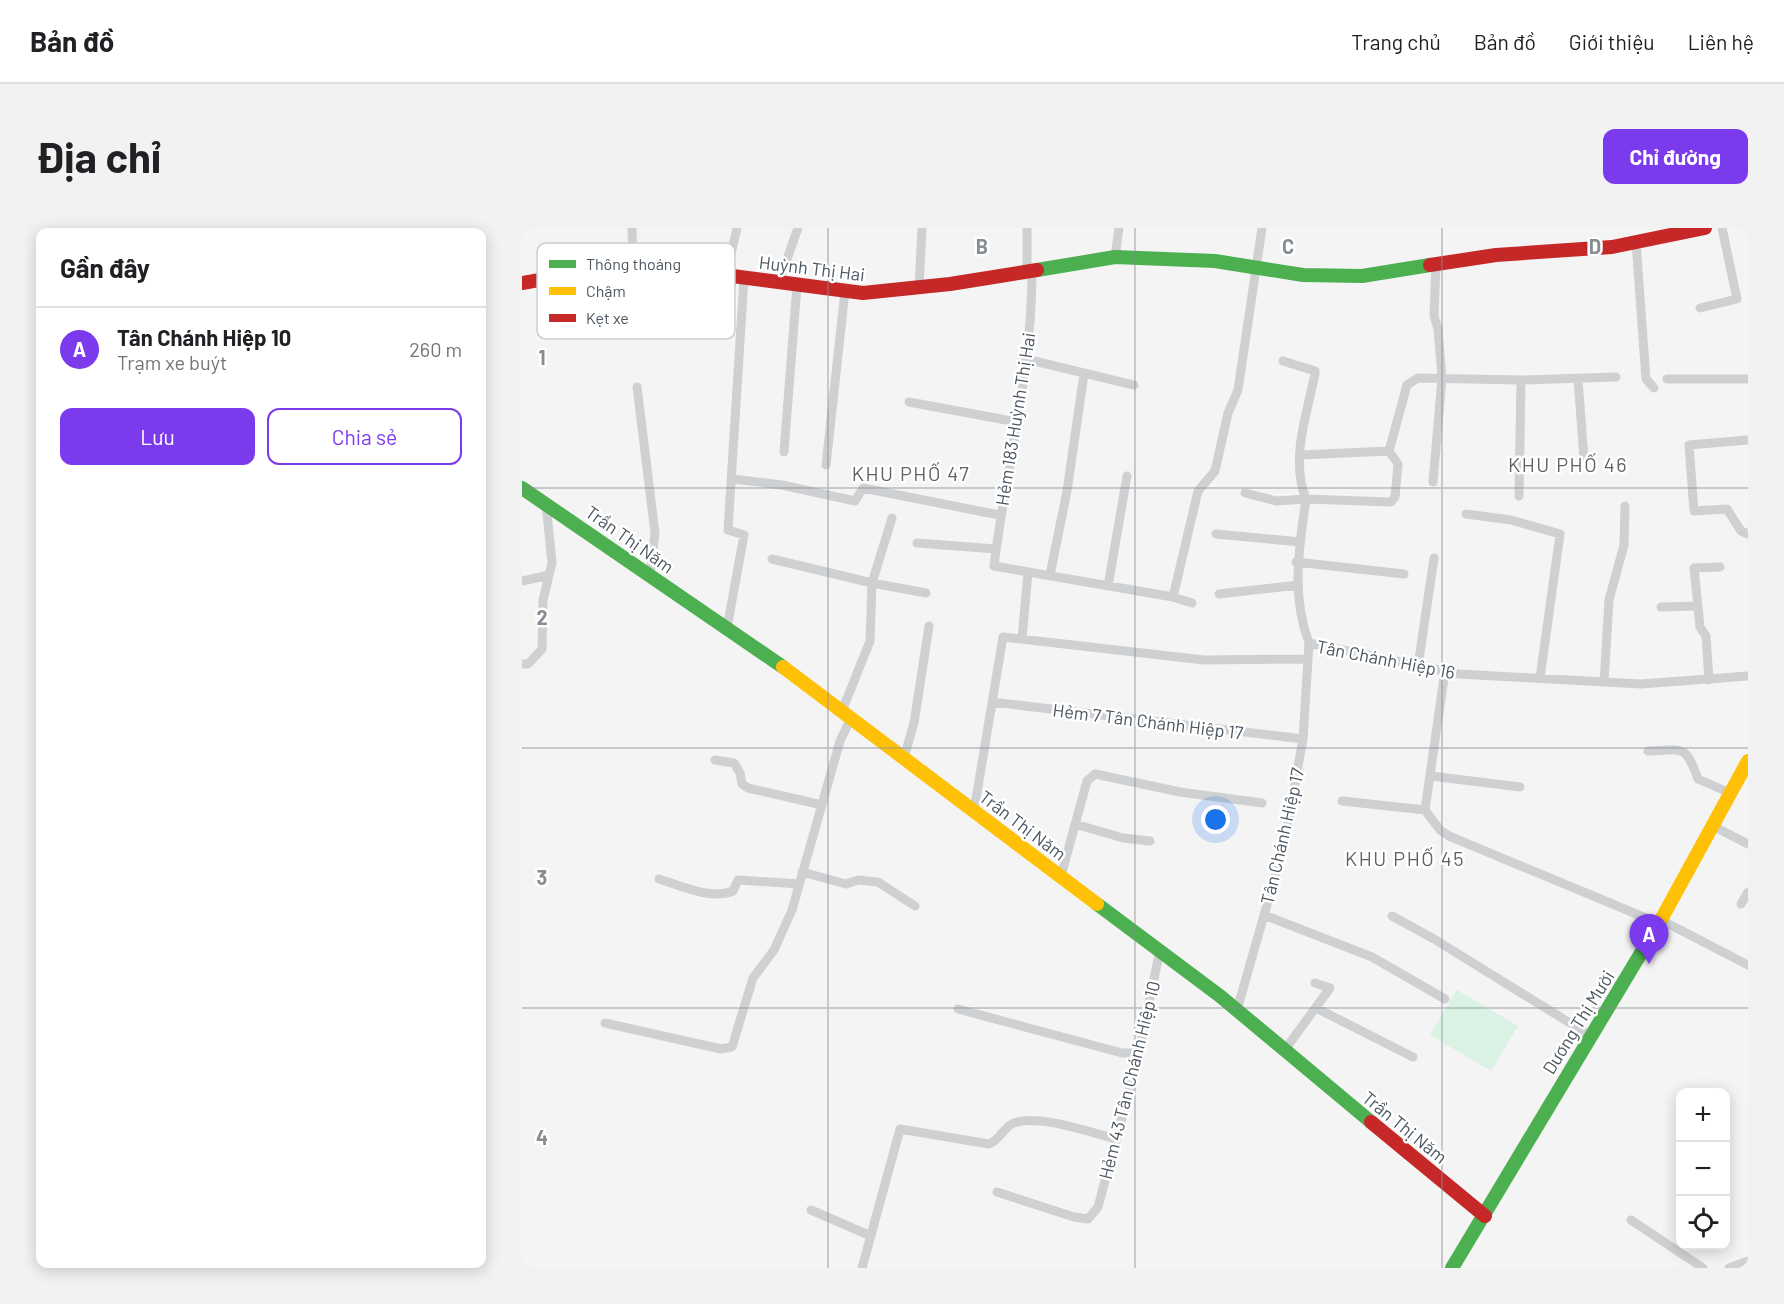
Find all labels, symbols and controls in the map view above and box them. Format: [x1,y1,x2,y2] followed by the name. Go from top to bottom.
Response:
[30,24,114,58] text: Bản đồ
[1351,29,1441,54] text: Trang chủ
[1474,29,1536,54] text: Bản đồ
[1569,29,1655,54] text: Giới thiệu
[1688,29,1754,54] text: Liên hệ
[1603,129,1748,184] button: Chỉ đường
[36,131,161,181] text: Địa chỉ
[976,234,988,258] text: B
[1282,234,1294,258] text: C
[1589,234,1601,258] text: D
[537,243,735,339] legend
[758,251,866,285] street label: Huỳnh Thị Hai
[60,252,150,283] text: Gần đây
[586,254,681,273] text: Thông thoáng
[586,281,626,300] text: Chậm
[586,308,629,327] text: Kẹt xe
[117,324,291,350] text: Tân Chánh Hiệp 10
[990,331,1040,507] street label: Hẻm 183 Huỳnh Thị Hai
[73,337,86,361] text: A
[409,337,462,361] text: 260 m
[538,345,546,369] text: 1
[117,350,227,374] text: Trạm xe buýt
[60,408,255,465] button: Lưu
[267,408,462,465] button: Chia sẻ
[1508,452,1628,476] district label: KHU PHỐ 46
[852,461,970,485] district label: KHU PHỐ 47
[582,501,678,577] street label: Trần Thị Năm
[536,605,548,629] text: 2
[1315,635,1457,683] street label: Tân Chánh Hiệp 16
[1052,698,1245,744] street label: Hẻm 7 Tân Chánh Hiệp 17
[1256,765,1309,906] street label: Tân Chánh Hiệp 17
[975,785,1071,865] street label: Trần Thị Năm
[1201,805,1230,834] your location
[1345,846,1465,870] district label: KHU PHỐ 45
[537,865,547,889] text: 3
[1630,914,1668,964] pin: A
[1537,966,1619,1078] street label: Dương Thị Mười
[1094,978,1164,1182] street label: Hẻm 43 Tân Chánh Hiệp 10
[1358,1086,1452,1168] street label: Trần Thị Năm
[1676,1088,1730,1250] map controls
[1676,1088,1730,1142] button: +
[536,1125,548,1149] text: 4
[1676,1142,1730,1196] button: −
[1676,1196,1730,1250] button: locate

